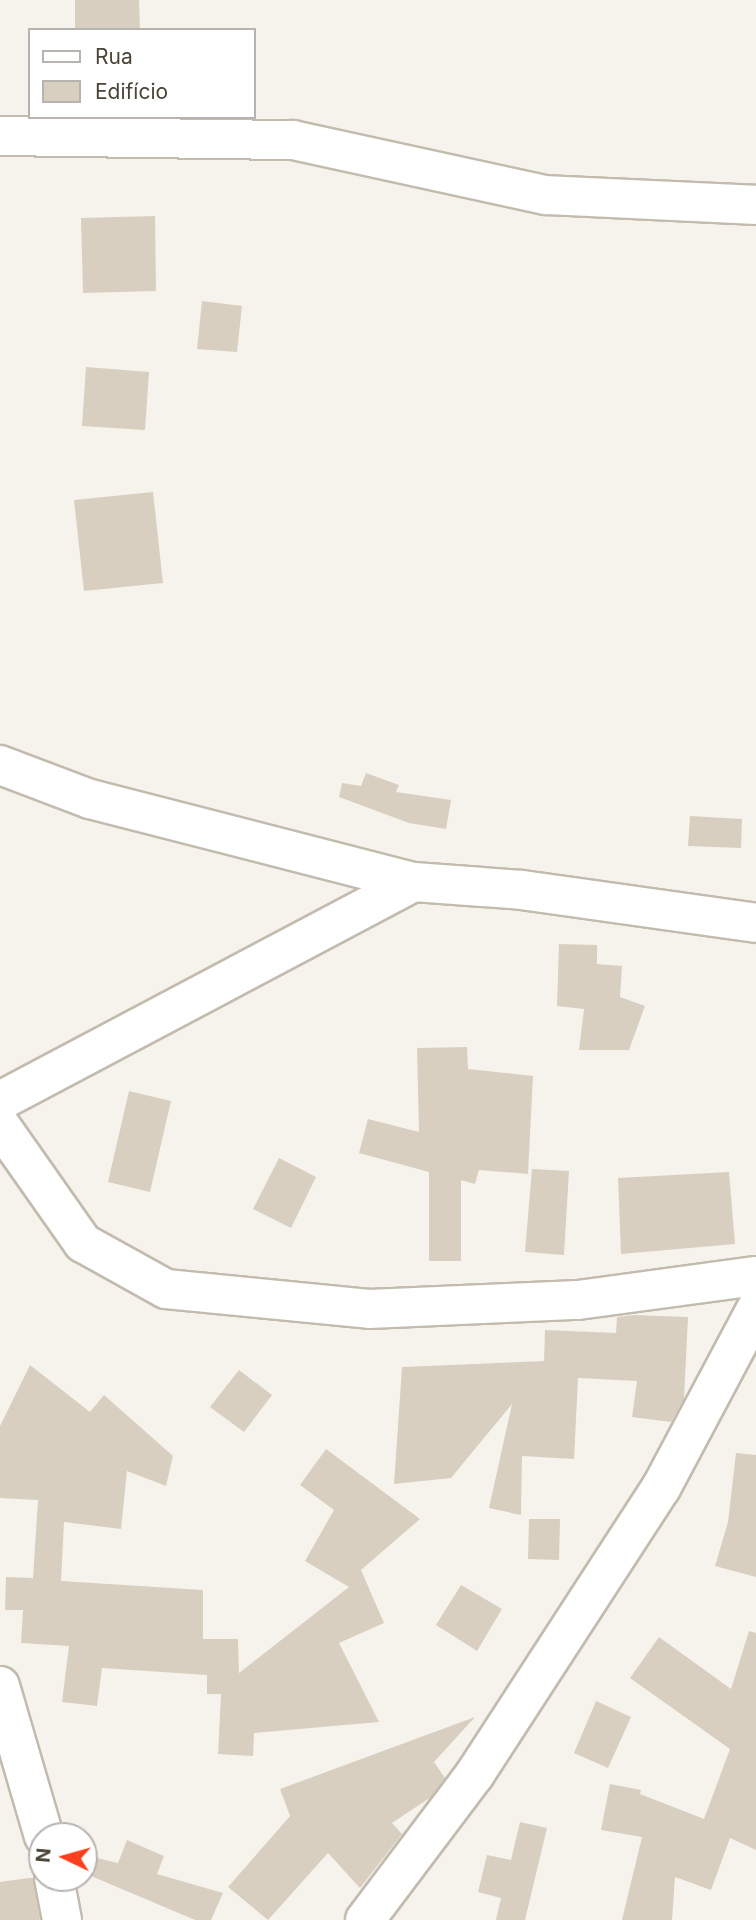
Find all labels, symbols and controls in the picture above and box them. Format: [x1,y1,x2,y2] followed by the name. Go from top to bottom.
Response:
[28,28,256,119] legend
[95,44,133,69] text: Rua
[95,79,168,104] text: Edifício
[28,1822,98,1892] north arrow
[31,1847,56,1864] text: N

